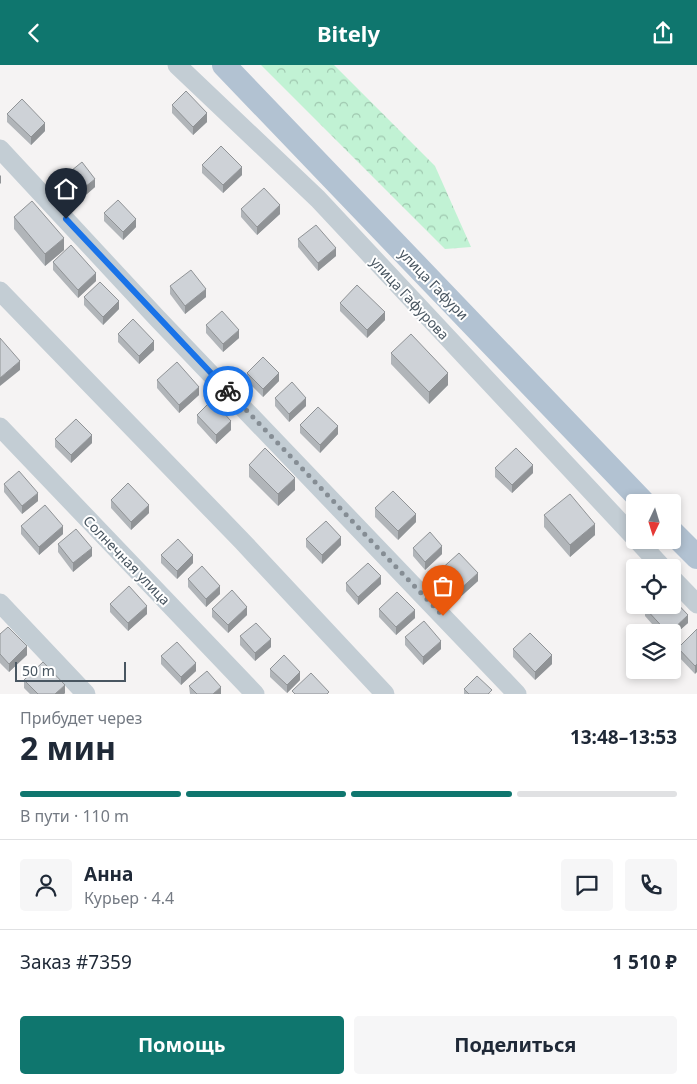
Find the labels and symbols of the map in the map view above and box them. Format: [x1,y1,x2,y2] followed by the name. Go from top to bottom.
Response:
[45,168,87,219] pin
[395,244,473,324] street label: улица Гафури
[366,252,454,344] street label: улица Гафурова
[203,366,253,416] courier
[626,494,681,549] north arrow
[79,511,175,609] street label: Солнечная улица
[422,565,464,616] pin
[15,659,126,682] scale bar

